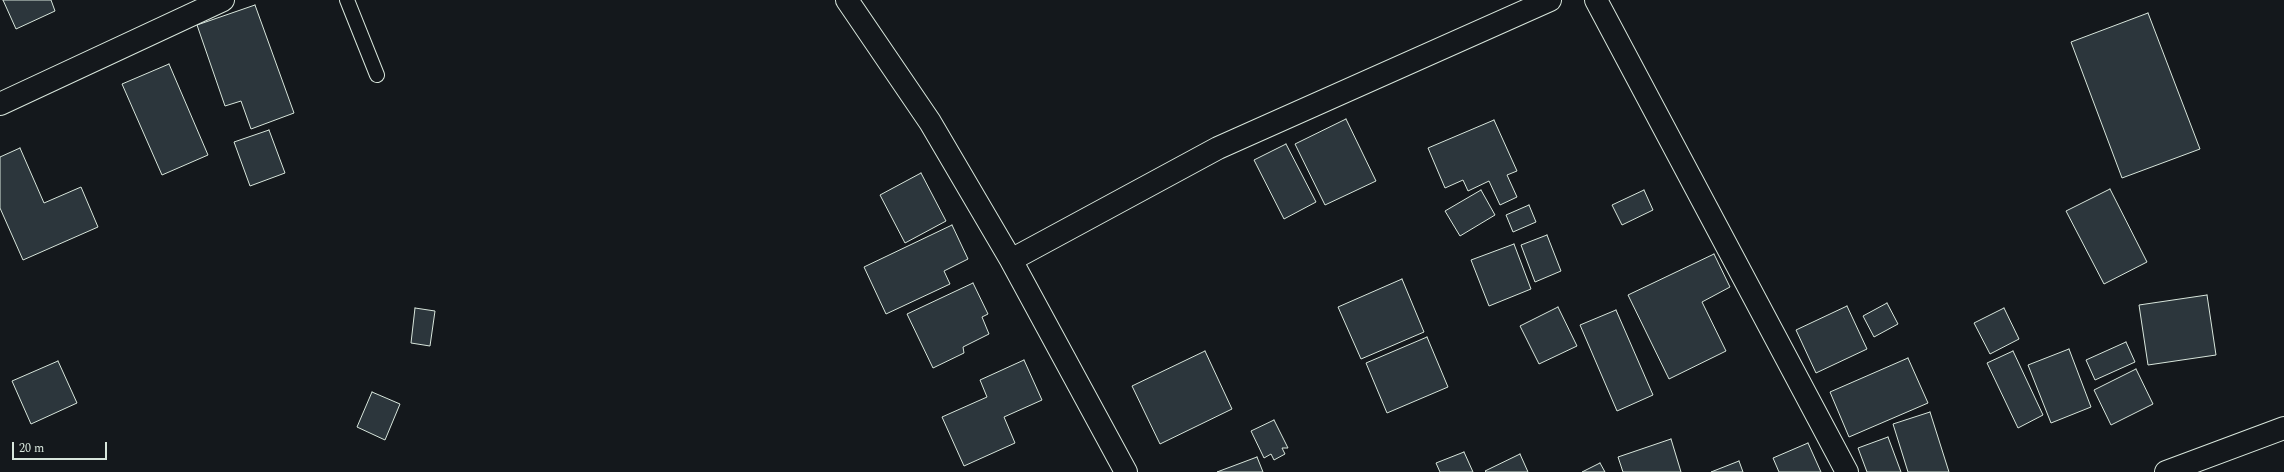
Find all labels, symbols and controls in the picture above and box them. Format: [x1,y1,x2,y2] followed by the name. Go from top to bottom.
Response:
[14,434,109,460] scale bar
[19,439,44,458] text: 20 m

